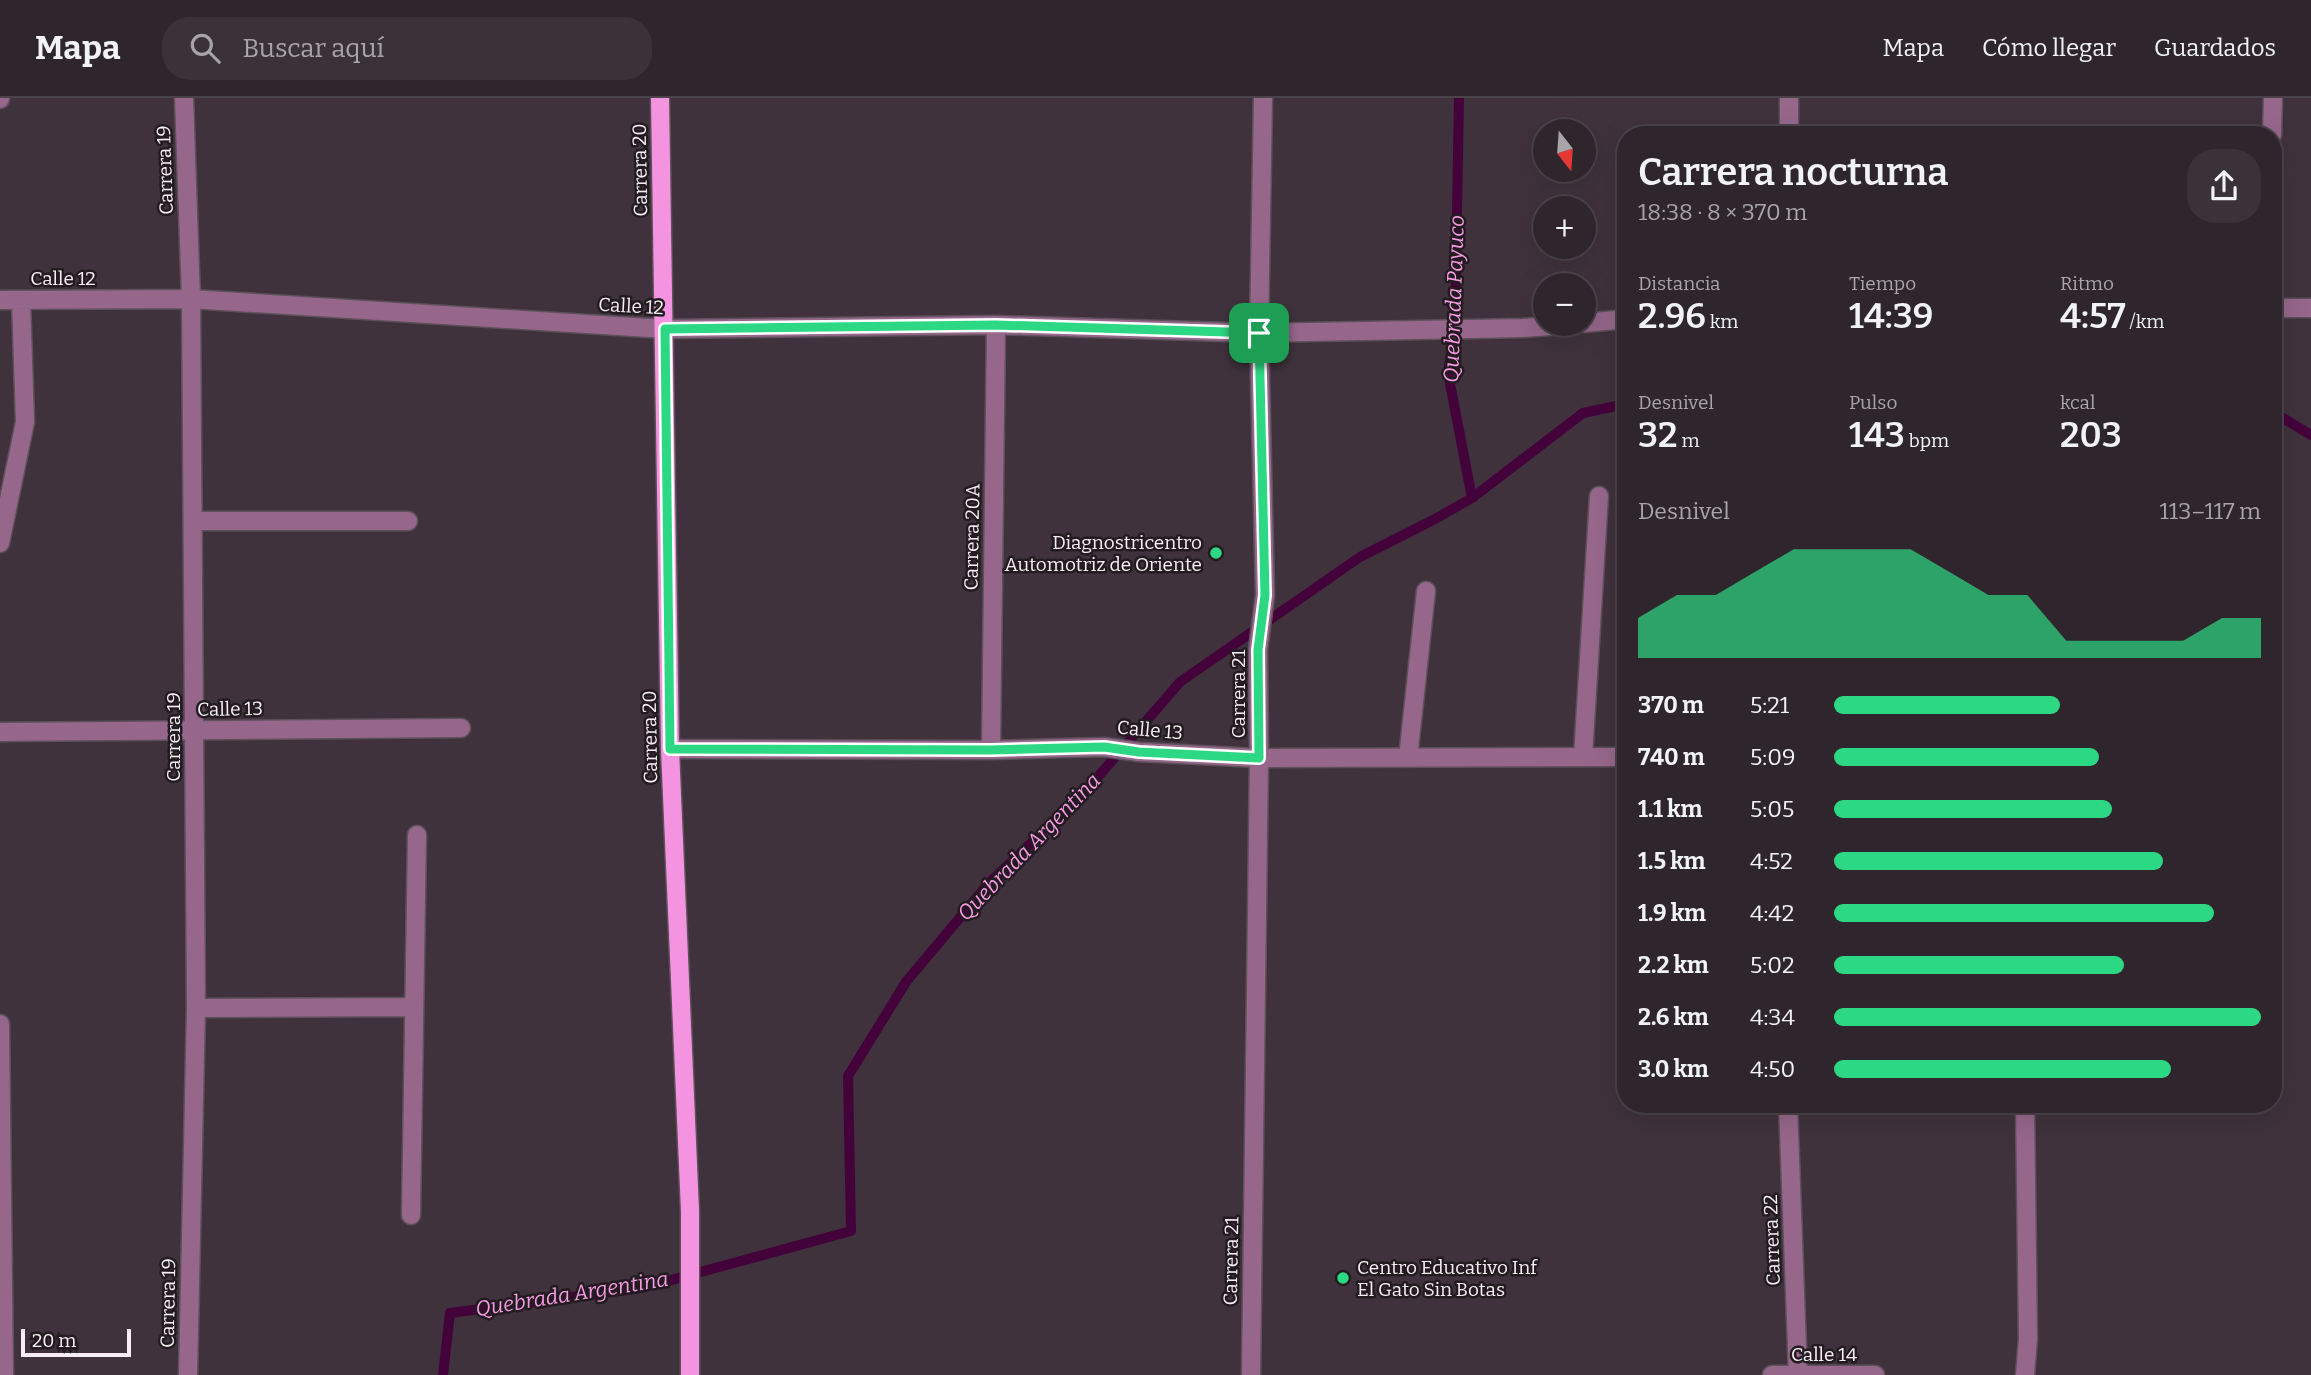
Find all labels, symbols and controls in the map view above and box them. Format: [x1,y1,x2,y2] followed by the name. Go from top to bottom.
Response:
[162,17,652,80] search box
[35,28,120,68] text: Mapa
[186,29,224,67] icon: search
[242,33,384,64] text: Buscar aquí
[1883,34,1944,62] text: Mapa
[1982,34,2116,62] text: Cómo llegar
[2154,34,2276,62] text: Guardados
[1533,119,1596,182] north arrow
[1533,119,1596,336] map controls
[628,123,652,217] street label: Carrera 20
[152,125,178,215] street label: Carrera 19
[1638,149,1948,195] text: Carrera nocturna
[2187,149,2261,223] button: share
[1533,196,1596,259] button: +
[1638,198,1807,226] text: 18:38 · 8 × 370 m
[1438,215,1470,383] water label: Quebrada Payuco
[30,267,96,290] street label: Calle 12
[1638,272,1720,295] text: Distancia
[1849,272,1916,295] text: Tiempo
[2060,272,2114,295] text: Ritmo
[1533,273,1596,336] button: −
[598,293,664,319] street label: Calle 12
[1638,295,1706,337] text: 2.96
[1849,295,1933,337] text: 14:39
[2060,295,2126,337] text: 4:57
[1229,303,1289,363] pin
[1706,310,1738,333] text: km
[2126,310,2164,333] text: /km
[1240,314,1278,352] icon: arrive
[1638,391,1714,414] text: Desnivel
[1849,391,1897,414] text: Pulso
[2060,391,2095,414] text: kcal
[1638,414,1678,456] text: 32
[1849,414,1905,456] text: 143
[2060,414,2122,456] text: 203
[1678,429,1700,452] text: m
[1905,429,1949,452] text: bpm
[960,483,984,591] street label: Carrera 20A
[1638,497,1730,525] text: Desnivel
[2159,497,2261,525] text: 113–117 m
[1005,531,1202,576] place label: Diagnostricentro Automotriz de Oriente
[1208,545,1224,561] marker: Diagnostricentro Automotriz de Oriente
[1227,649,1250,738] street label: Carrera 21
[638,690,662,784] street label: Carrera 20
[1638,691,1704,719] text: 370 m
[1750,691,1789,719] text: 5:21
[162,692,185,782] street label: Carrera 19
[197,697,263,721] street label: Calle 13
[1116,716,1184,744] street label: Calle 13
[1638,743,1705,771] text: 740 m
[1750,743,1795,771] text: 5:09
[952,768,1106,926] water label: Quebrada Argentina
[1638,795,1702,823] text: 1.1 km
[1750,795,1794,823] text: 5:05
[1638,847,1705,875] text: 1.5 km
[1750,847,1793,875] text: 4:52
[1638,899,1706,927] text: 1.9 km
[1750,899,1794,927] text: 4:42
[1638,951,1709,979] text: 2.2 km
[1750,951,1794,979] text: 5:02
[1638,1003,1709,1031] text: 2.6 km
[1750,1003,1795,1031] text: 4:34
[1638,1055,1709,1083] text: 3.0 km
[1750,1055,1795,1083] text: 4:50
[1759,1194,1785,1286] street label: Carrera 22
[1219,1216,1243,1306] street label: Carrera 21
[1357,1256,1538,1301] place label: Centro Educativo Inf El Gato Sin Botas
[156,1258,180,1348] street label: Carrera 19
[474,1266,670,1322] water label: Quebrada Argentina
[1335,1270,1351,1286] marker: Centro Educativo Inf El Gato Sin Botas
[21,1326,131,1358] scale bar
[32,1329,76,1352] text: 20 m
[1791,1343,1857,1366] street label: Calle 14

